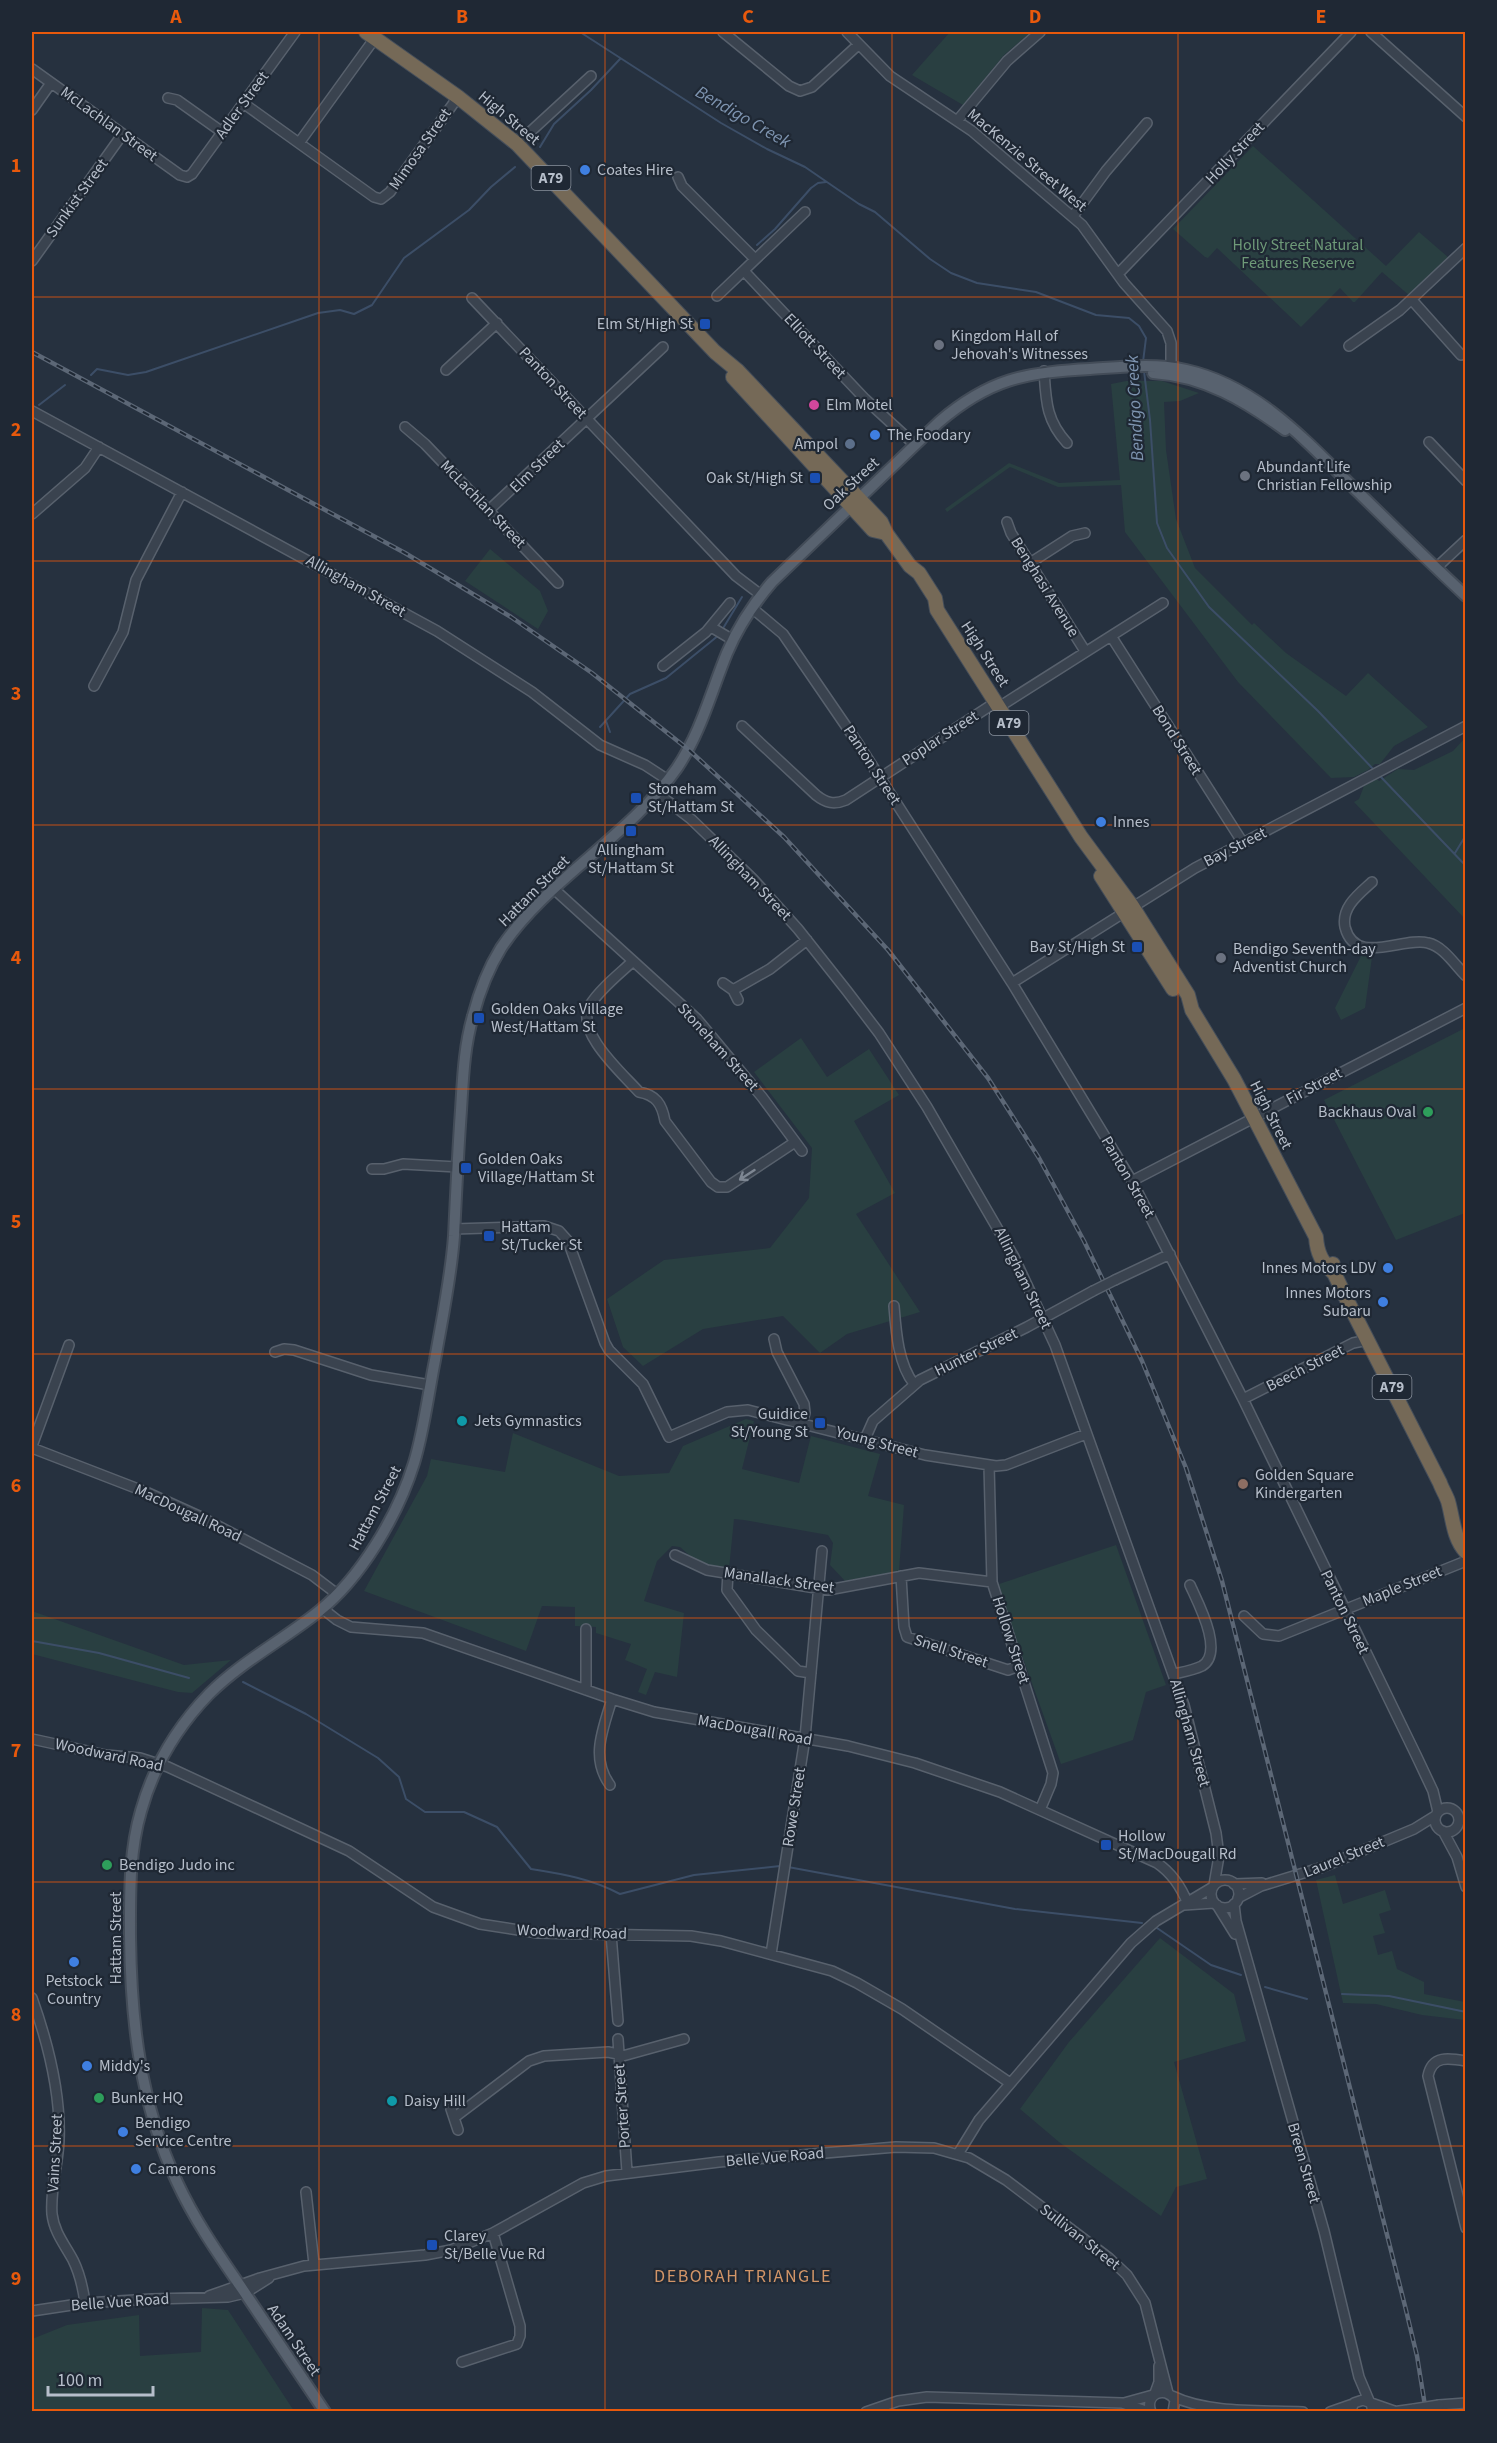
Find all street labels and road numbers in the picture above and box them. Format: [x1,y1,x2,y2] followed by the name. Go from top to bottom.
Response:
[210,66,274,143] street label: Adler Street
[56,81,162,167] street label: McLachlan Street
[473,86,545,151] street label: High Street
[384,103,457,194] street label: Mimosa Street
[962,103,1092,217] street label: MacKenzie Street West
[1200,117,1270,189] street label: Holly Street
[41,153,114,242] street label: Sunkist Street
[532,166,570,190] road number: A79
[779,308,852,384] street label: Elliott Street
[514,342,593,424] street label: Panton Street
[505,434,570,498] street label: Elm Street
[818,452,884,516] street label: Oak Street
[435,455,531,553] street label: McLachlan Street
[1005,533,1085,641] street label: Benghasi Avenue
[302,549,410,623] street label: Allingham Street
[956,617,1015,692] street label: High Street
[1147,701,1208,780] street label: Bond Street
[897,705,983,771] street label: Poplar Street
[990,711,1028,735] road number: A79
[838,721,906,810] street label: Panton Street
[1200,821,1271,872] street label: Bay Street
[704,830,797,926] street label: Allingham Street
[493,850,575,932] street label: Hattam Street
[672,998,764,1096] street label: Stoneham Street
[1282,1062,1346,1110] street label: Fir Street
[1244,1077,1298,1154] street label: High Street
[1096,1132,1161,1222] street label: Panton Street
[989,1223,1057,1333] street label: Allingham Street
[931,1322,1022,1382] street label: Hunter Street
[1262,1339,1348,1397] street label: Beech Street
[1372,1375,1412,1399] road number: A79
[832,1420,921,1464] street label: Young Street
[343,1461,407,1554] street label: Hattam Street
[131,1479,245,1547] street label: MacDougall Road
[1359,1560,1446,1612] street label: Maple Street
[722,1561,836,1599] street label: Manallack Street
[1315,1566,1375,1658] street label: Panton Street
[987,1593,1036,1687] street label: Hollow Street
[911,1629,991,1673] street label: Snell Street
[1164,1677,1216,1790] street label: Allingham Street
[696,1709,814,1751] street label: MacDougall Road
[53,1733,165,1777] street label: Woodward Road
[777,1765,811,1848] street label: Rowe Street
[1300,1831,1388,1883] street label: Laurel Street
[105,1891,127,1985] street label: Hattam Street
[517,1919,627,1945] street label: Woodward Road
[608,2062,636,2149] street label: Porter Street
[42,2113,68,2193] street label: Vains Street
[1282,2120,1326,2206] street label: Breen Street
[725,2142,825,2172] street label: Belle Vue Road
[1035,2199,1125,2276] street label: Sullivan Street
[70,2288,170,2316] street label: Belle Vue Road
[262,2300,326,2381] street label: Adam Street

